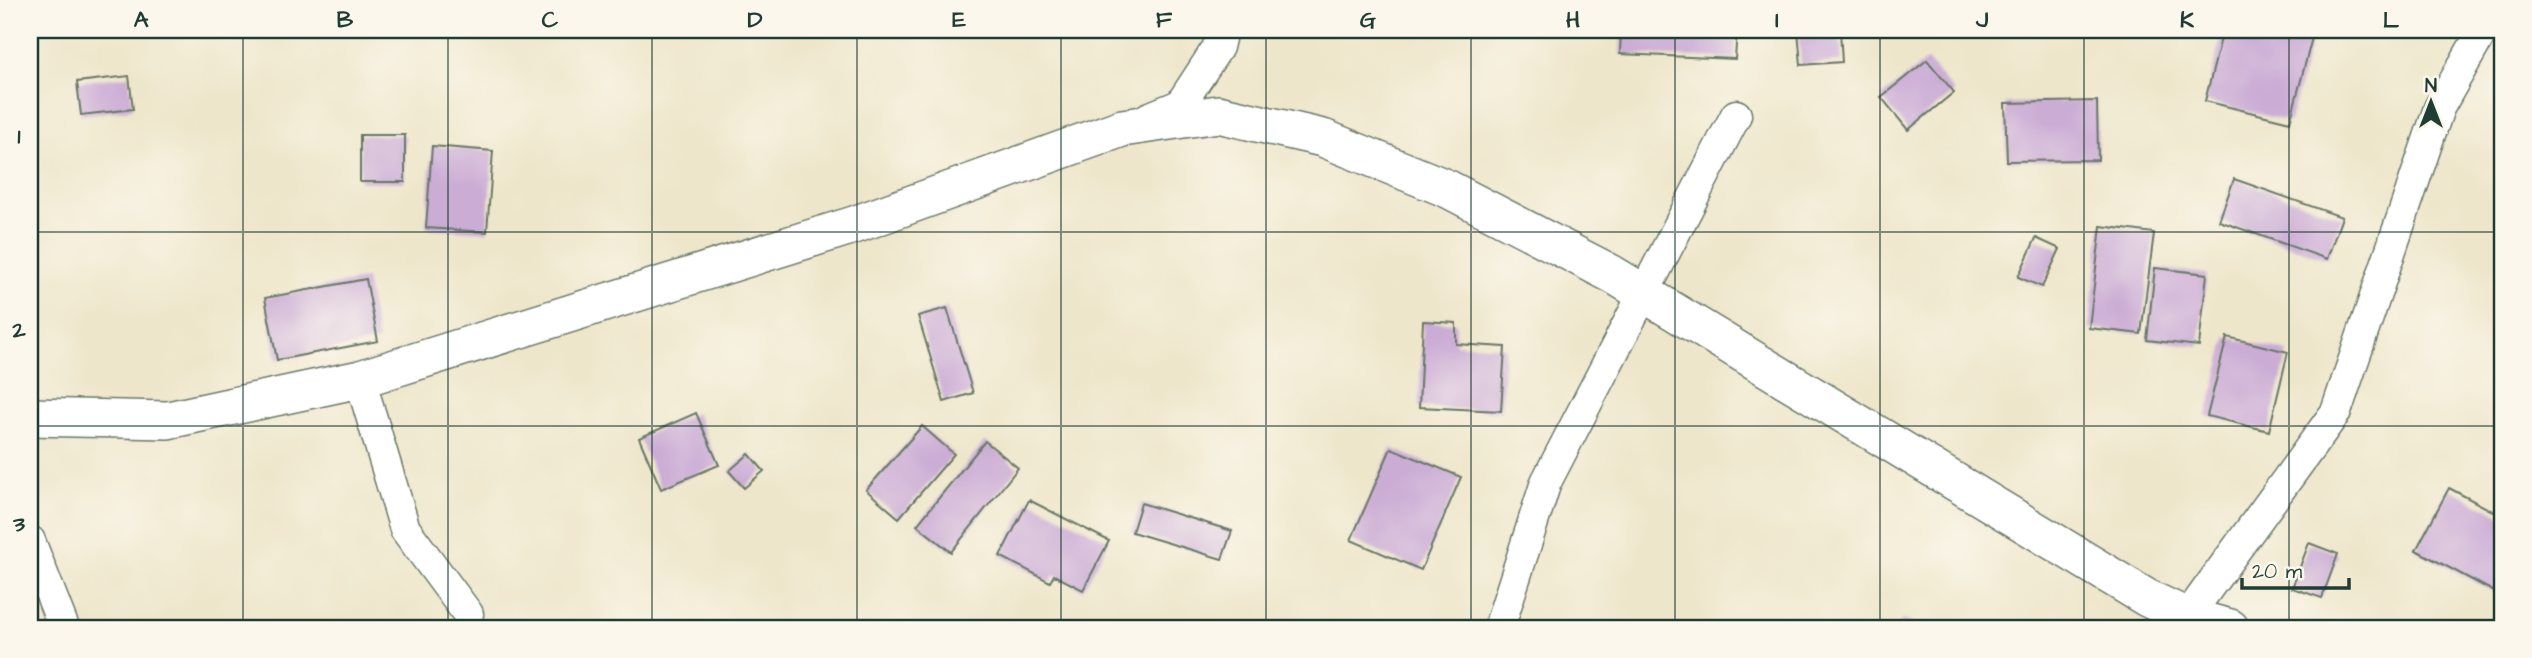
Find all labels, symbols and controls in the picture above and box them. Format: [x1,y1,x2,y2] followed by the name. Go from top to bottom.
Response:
[134,4,149,36] text: A
[337,4,354,36] text: B
[542,4,559,36] text: C
[748,4,763,36] text: D
[952,4,966,36] text: E
[1156,4,1173,36] text: F
[1360,4,1376,36] text: G
[1566,4,1580,36] text: H
[1775,4,1779,36] text: I
[1975,4,1989,36] text: J
[2180,4,2195,36] text: K
[2383,4,2399,36] text: L
[2396,66,2466,136] north arrow
[2425,73,2437,100] text: N
[18,120,21,152] text: 1
[11,314,26,346] text: 2
[12,508,25,540] text: 3
[2242,546,2348,590] scale bar
[2252,557,2303,586] text: 20 m

